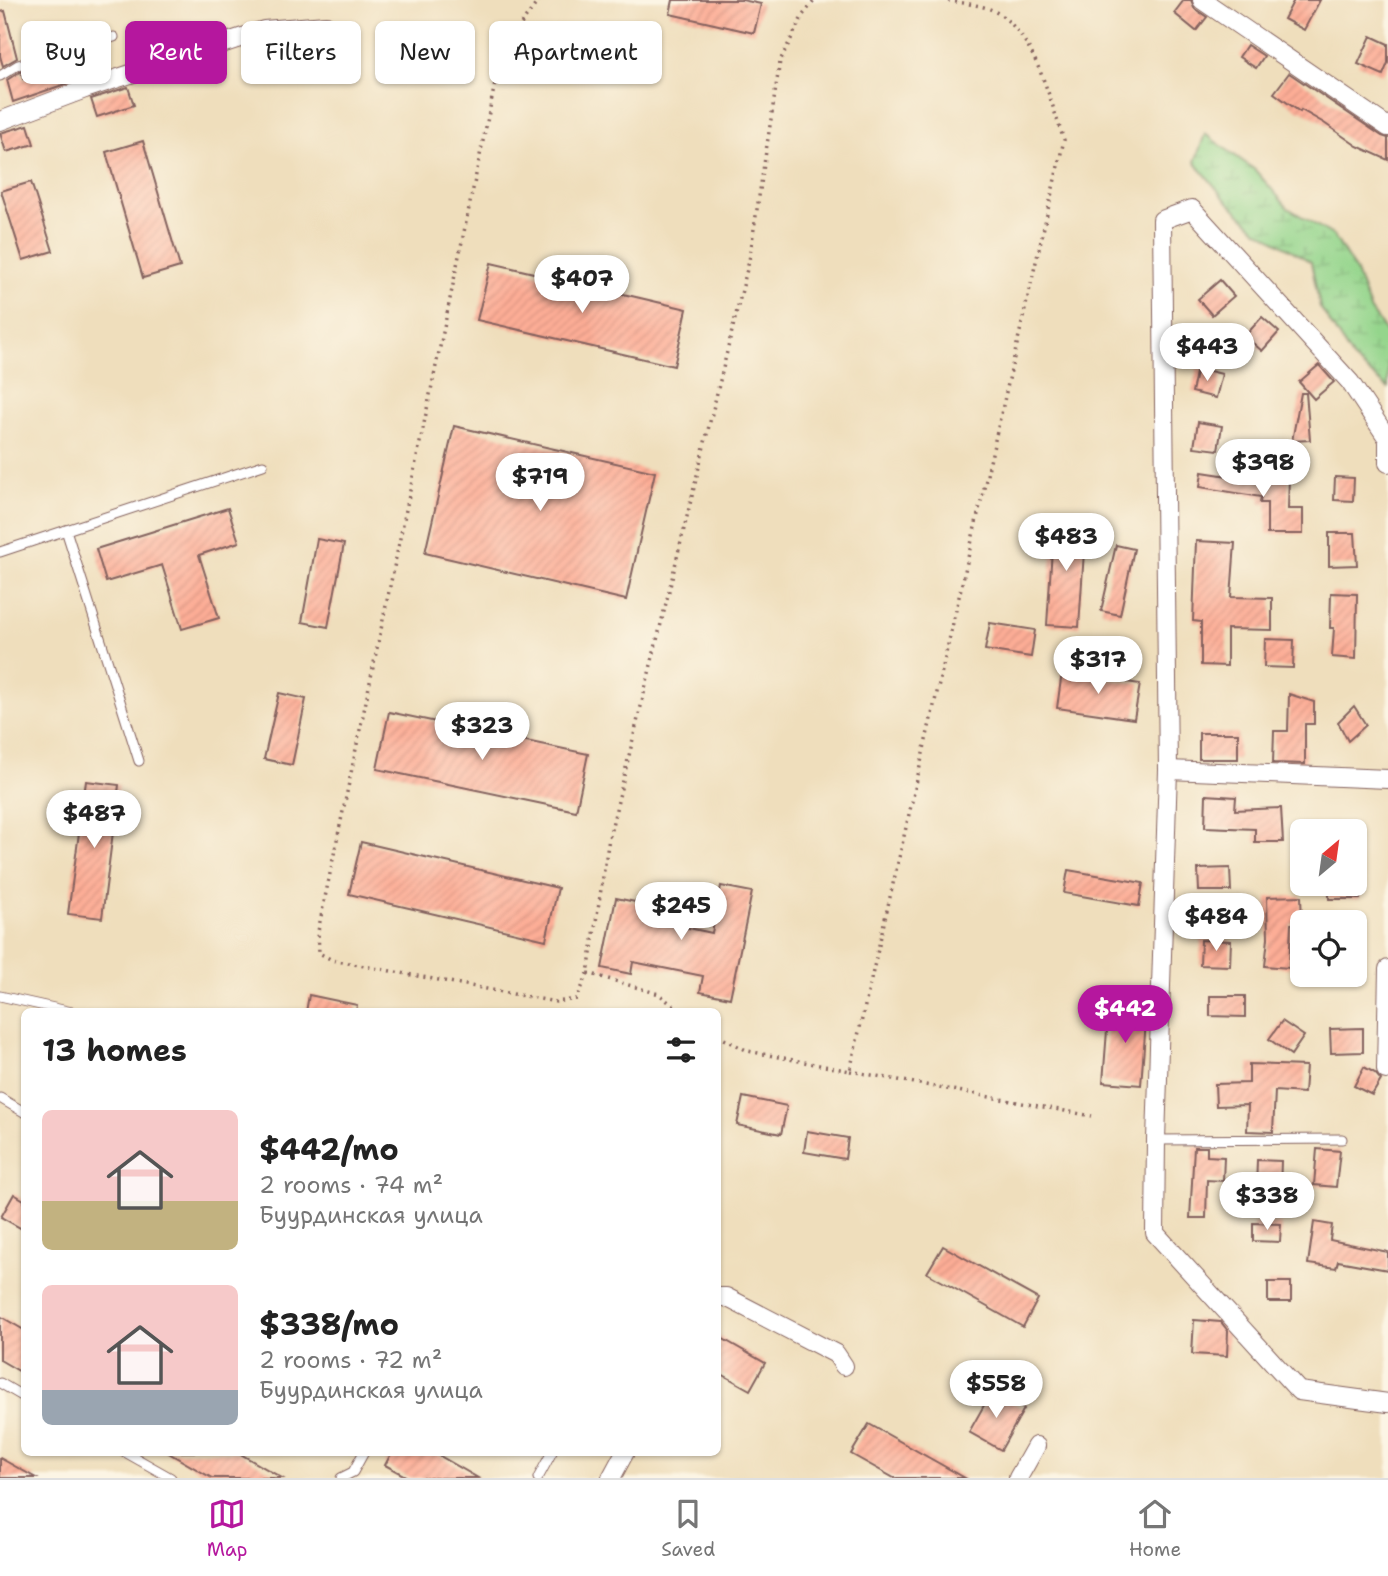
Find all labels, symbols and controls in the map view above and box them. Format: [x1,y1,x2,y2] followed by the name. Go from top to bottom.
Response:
[21,21,111,84] chip: Buy
[125,21,227,84] chip: Rent
[241,21,361,84] chip: Filters
[375,21,475,84] chip: New
[489,21,662,84] chip: Apartment
[541,256,623,315] pin: $407
[550,263,614,293] text: $407
[1166,324,1248,383] pin: $443
[1176,331,1238,361] text: $443
[1222,440,1304,499] pin: $398
[1231,447,1295,477] text: $398
[499,454,581,513] pin: $719
[512,461,568,491] text: $719
[1025,514,1107,573] pin: $483
[1034,521,1098,551] text: $483
[1057,636,1139,696] pin: $317
[1070,644,1127,674] text: $317
[441,702,523,762] pin: $323
[451,710,513,740] text: $323
[53,790,135,850] pin: $487
[62,798,126,828] text: $487
[1290,819,1367,896] north arrow
[1290,819,1367,987] map controls
[640,883,722,942] pin: $245
[651,890,711,920] text: $245
[1175,894,1257,953] pin: $484
[1184,901,1248,931] text: $484
[1290,910,1367,987] button: locate
[1084,986,1166,1045] pin: $442
[1094,993,1156,1023] text: $442
[42,1030,187,1071] text: 13 homes
[662,1031,700,1069] icon: filters
[259,1129,399,1170] text: $442/mo
[98,1138,182,1222] icon: home
[259,1170,443,1200] text: 2 rooms · 74 m²
[1226,1172,1308,1232] pin: $338
[1235,1180,1299,1210] text: $338
[259,1200,483,1230] text: Буурдинская улица
[259,1304,399,1345] text: $338/mo
[98,1313,182,1397] icon: home
[259,1345,442,1375] text: 2 rooms · 72 m²
[955,1360,1037,1420] pin: $558
[966,1368,1026,1398] text: $558
[259,1375,483,1405] text: Буурдинская улица
[207,1495,248,1562] tab: Map
[661,1495,715,1562] tab: Saved
[1129,1495,1181,1562] tab: Home

